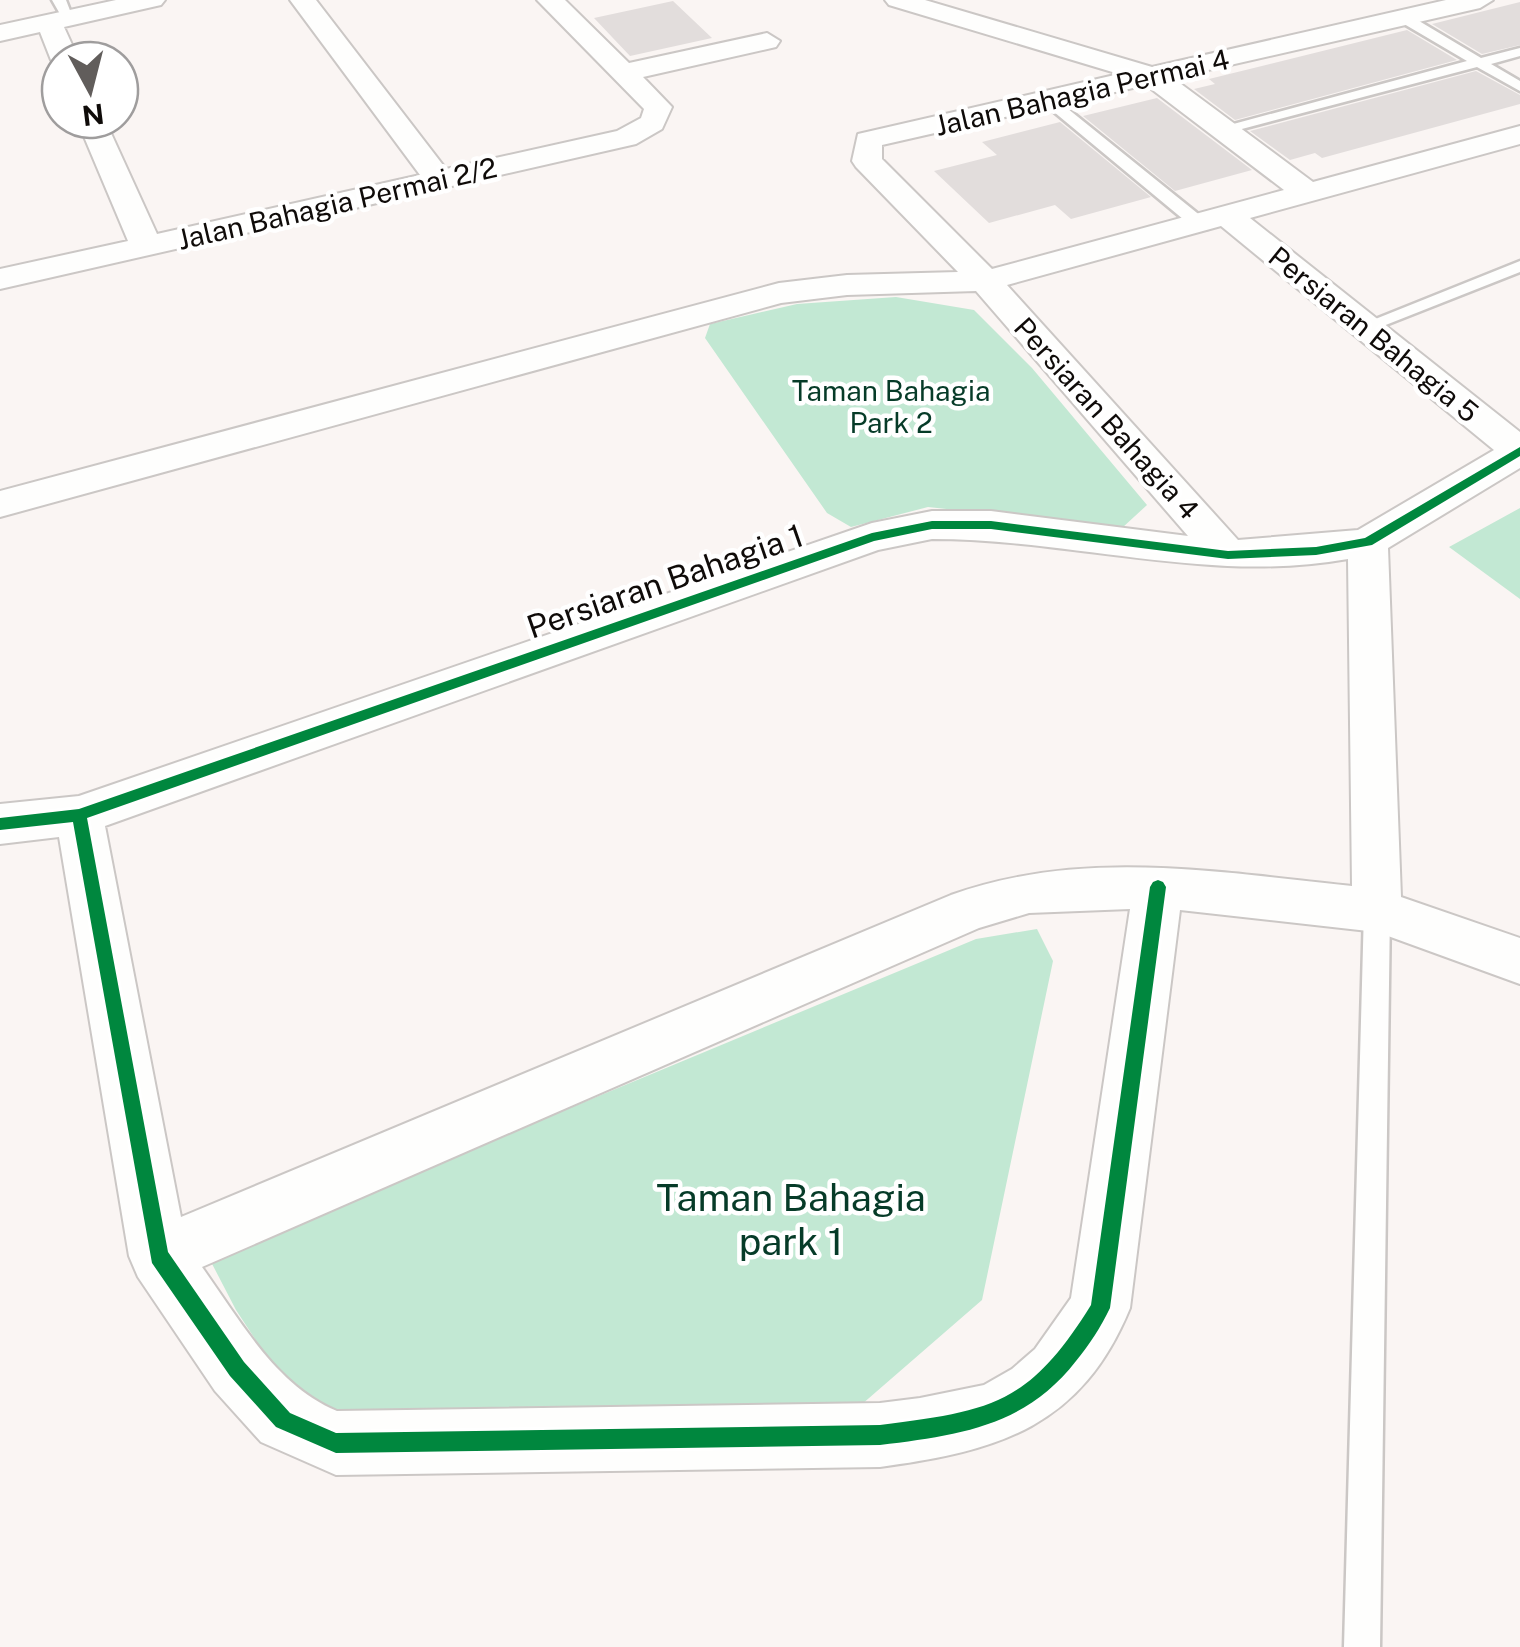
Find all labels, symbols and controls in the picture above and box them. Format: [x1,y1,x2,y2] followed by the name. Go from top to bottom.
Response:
[40,40,140,140] north arrow
[932,42,1232,142] street label: Jalan Bahagia Permai 4
[80,98,106,133] text: N
[174,150,500,256] street label: Jalan Bahagia Permai 2/2
[1263,239,1485,429] street label: Persiaran Bahagia 5
[1008,310,1206,526] street label: Persiaran Bahagia 4
[792,374,990,439] park label: Taman Bahagia Park 2
[522,516,808,646] street label: Persiaran Bahagia 1
[656,1175,926,1264] park label: Taman Bahagia park 1

